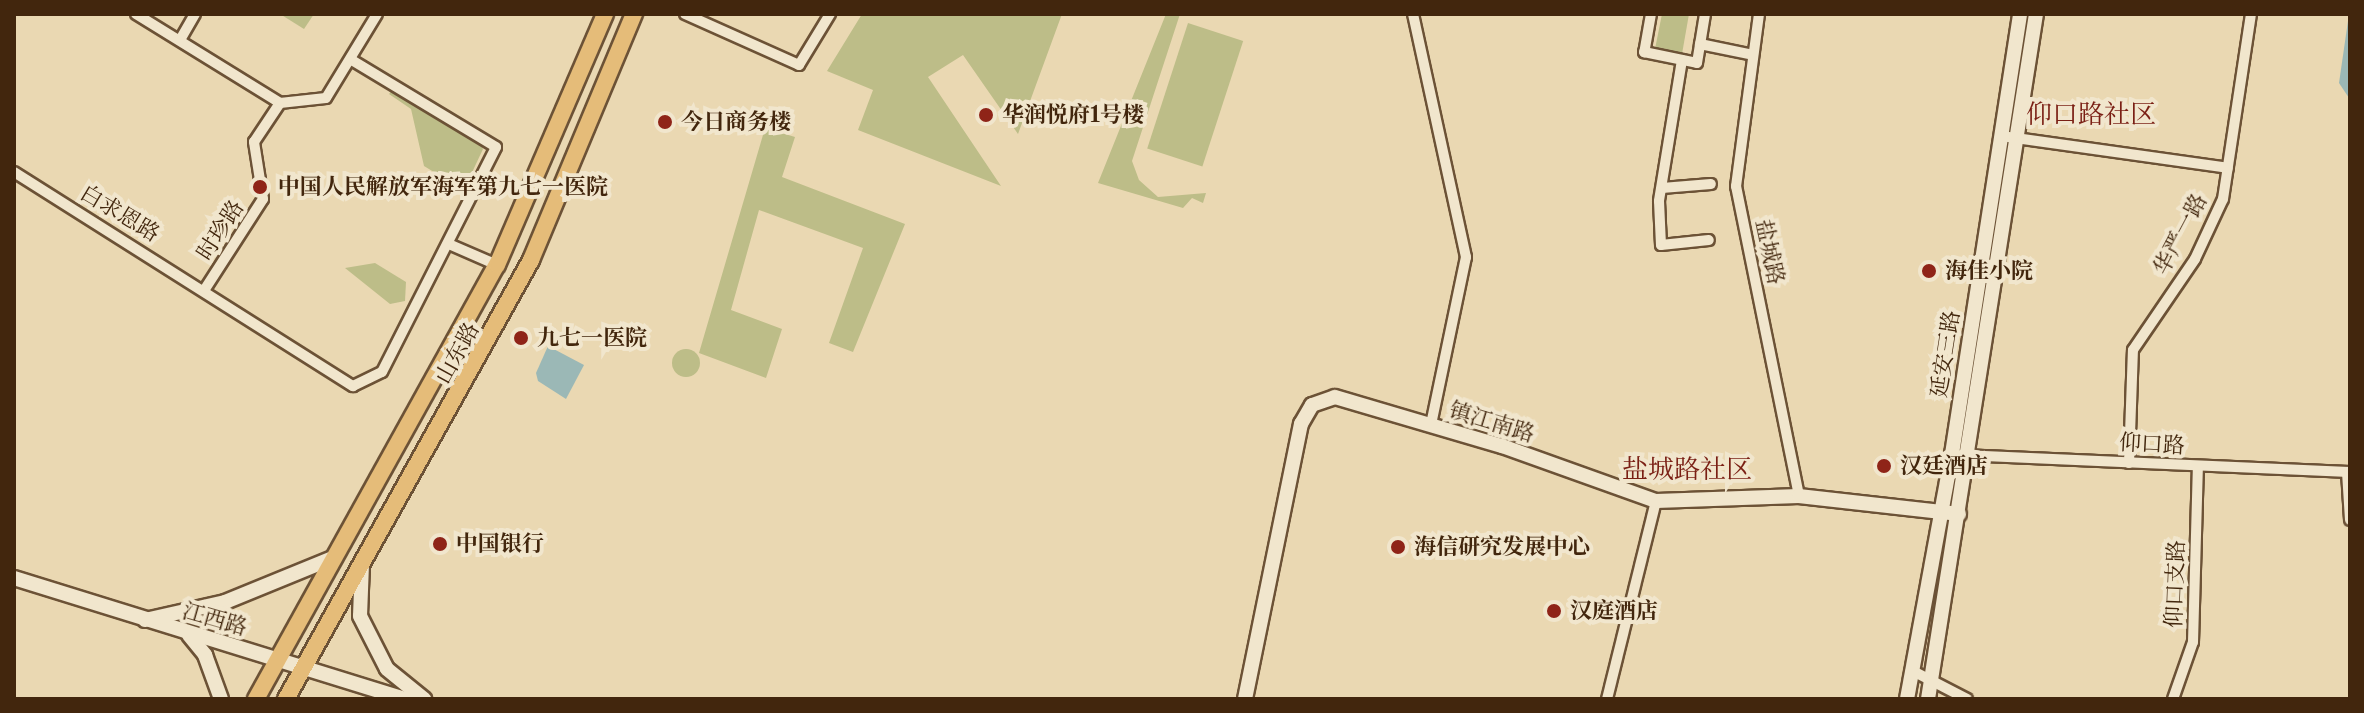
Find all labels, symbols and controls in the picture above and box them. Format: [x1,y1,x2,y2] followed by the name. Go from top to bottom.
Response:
[2026,99,2156,131] district label: 仰口路社区
[1002,102,1144,128] place label: 华润悦府1号楼
[977,106,995,124] marker: 华润悦府1号楼
[681,109,791,135] place label: 今日商务楼
[656,113,674,131] marker: 今日商务楼
[278,174,608,200] place label: 中国人民解放军海军第九七一医院
[249,176,271,198] marker: 中国人民解放军海军第九七一医院
[75,179,165,247] street label: 白求恩路
[2148,189,2212,279] street label: 华严一路
[191,195,249,265] street label: 时珍路
[1750,217,1790,287] street label: 盐城路
[1945,258,2033,284] place label: 海佳小院
[1920,262,1938,280] marker: 海佳小院
[1925,308,1965,400] street label: 延安三路
[429,318,485,388] street label: 山东路
[537,325,647,351] place label: 九七一医院
[512,329,530,347] marker: 九七一医院
[1446,397,1538,447] street label: 镇江南路
[2118,429,2186,459] street label: 仰口路
[1900,453,1988,479] place label: 汉廷酒店
[1622,454,1752,486] district label: 盐城路社区
[1875,457,1893,475] marker: 汉廷酒店
[456,531,544,557] place label: 中国银行
[1414,534,1590,560] place label: 海信研究发展中心
[431,535,449,553] marker: 中国银行
[1389,538,1407,556] marker: 海信研究发展中心
[2160,540,2190,628] street label: 仰口支路
[180,597,250,641] street label: 江西路
[1570,598,1658,624] place label: 汉庭酒店
[1545,602,1563,620] marker: 汉庭酒店

